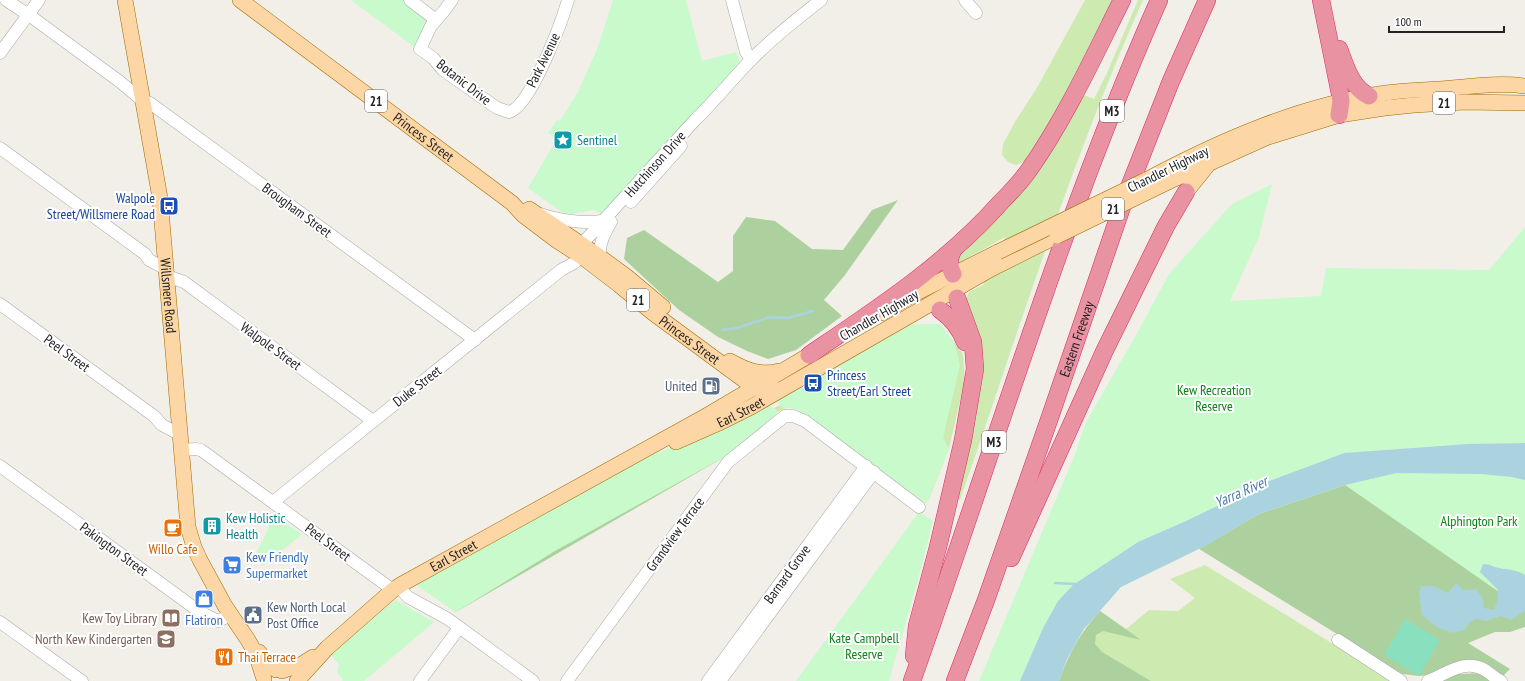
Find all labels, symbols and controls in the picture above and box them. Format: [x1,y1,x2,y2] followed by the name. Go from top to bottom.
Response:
[1389,8,1504,34] scale bar
[1395,14,1422,29] text: 100 m
[522,30,564,90] street label: Park Avenue
[433,55,495,109] street label: Botanic Drive
[365,90,387,112] road number: 21
[1433,92,1455,114] road number: 21
[1100,100,1124,122] road number: M3
[390,109,457,165] street label: Princess Street
[621,127,690,201] street label: Hutchinson Drive
[552,129,574,151] place icon: Sentinel
[577,131,618,149] place label: Sentinel
[1124,141,1212,196] street label: Chandler Highway
[259,179,335,241] street label: Brougham Street
[47,189,155,223] place label: Walpole Street/Willsmere Road
[158,195,180,217] bus stop icon: Walpole Street/Willsmere Road
[1102,198,1124,220] road number: 21
[156,257,180,334] street label: Willsmere Road
[836,285,922,345] street label: Chandler Highway
[627,289,649,311] road number: 21
[1055,298,1098,379] street label: Eastern Freeway
[656,312,724,368] street label: Princess Street
[237,318,305,374] street label: Walpole Street
[40,330,94,376] street label: Peel Street
[389,361,445,410] street label: Duke Street
[827,366,911,400] place label: Princess Street/Earl Street
[802,372,824,394] bus stop icon: Princess Street/Earl Street
[700,375,722,397] fuel station icon: United
[665,377,697,395] place label: United
[1177,381,1251,415] park label: Kew Recreation Reserve
[714,392,767,432] street label: Earl Street
[982,431,1006,453] road number: M3
[1211,471,1272,512] water label: Yarra River
[642,493,708,575] street label: Grandview Terrace
[226,509,285,543] place label: Kew Holistic Health
[1440,512,1518,530] park label: Alphington Park
[201,515,223,537] building icon: Kew Holistic Health
[162,517,184,539] cafe icon: Willo Cafe
[76,518,152,580] street label: Pakington Street
[302,519,355,565] street label: Peel Street
[427,535,480,576] street label: Earl Street
[148,540,198,558] place label: Willo Cafe
[760,541,815,607] street label: Barnard Grove
[246,548,309,582] place label: Kew Friendly Supermarket
[221,554,243,576] supermarket icon: Kew Friendly Supermarket
[193,588,215,610] shop icon: Flatiron
[267,598,347,632] place label: Kew North Local Post Office
[242,604,264,626] public building icon: Kew North Local Post Office
[160,607,182,629] library icon: Kew Toy Library
[82,609,158,627] place label: Kew Toy Library
[185,611,223,629] place label: Flatiron
[155,628,177,650] school or university icon: North Kew Kindergarten
[829,629,900,663] park label: Kate Campbell Reserve
[35,630,152,648] place label: North Kew Kindergarten
[213,646,235,668] restaurant icon: Thai Terrace
[238,648,296,666] place label: Thai Terrace

